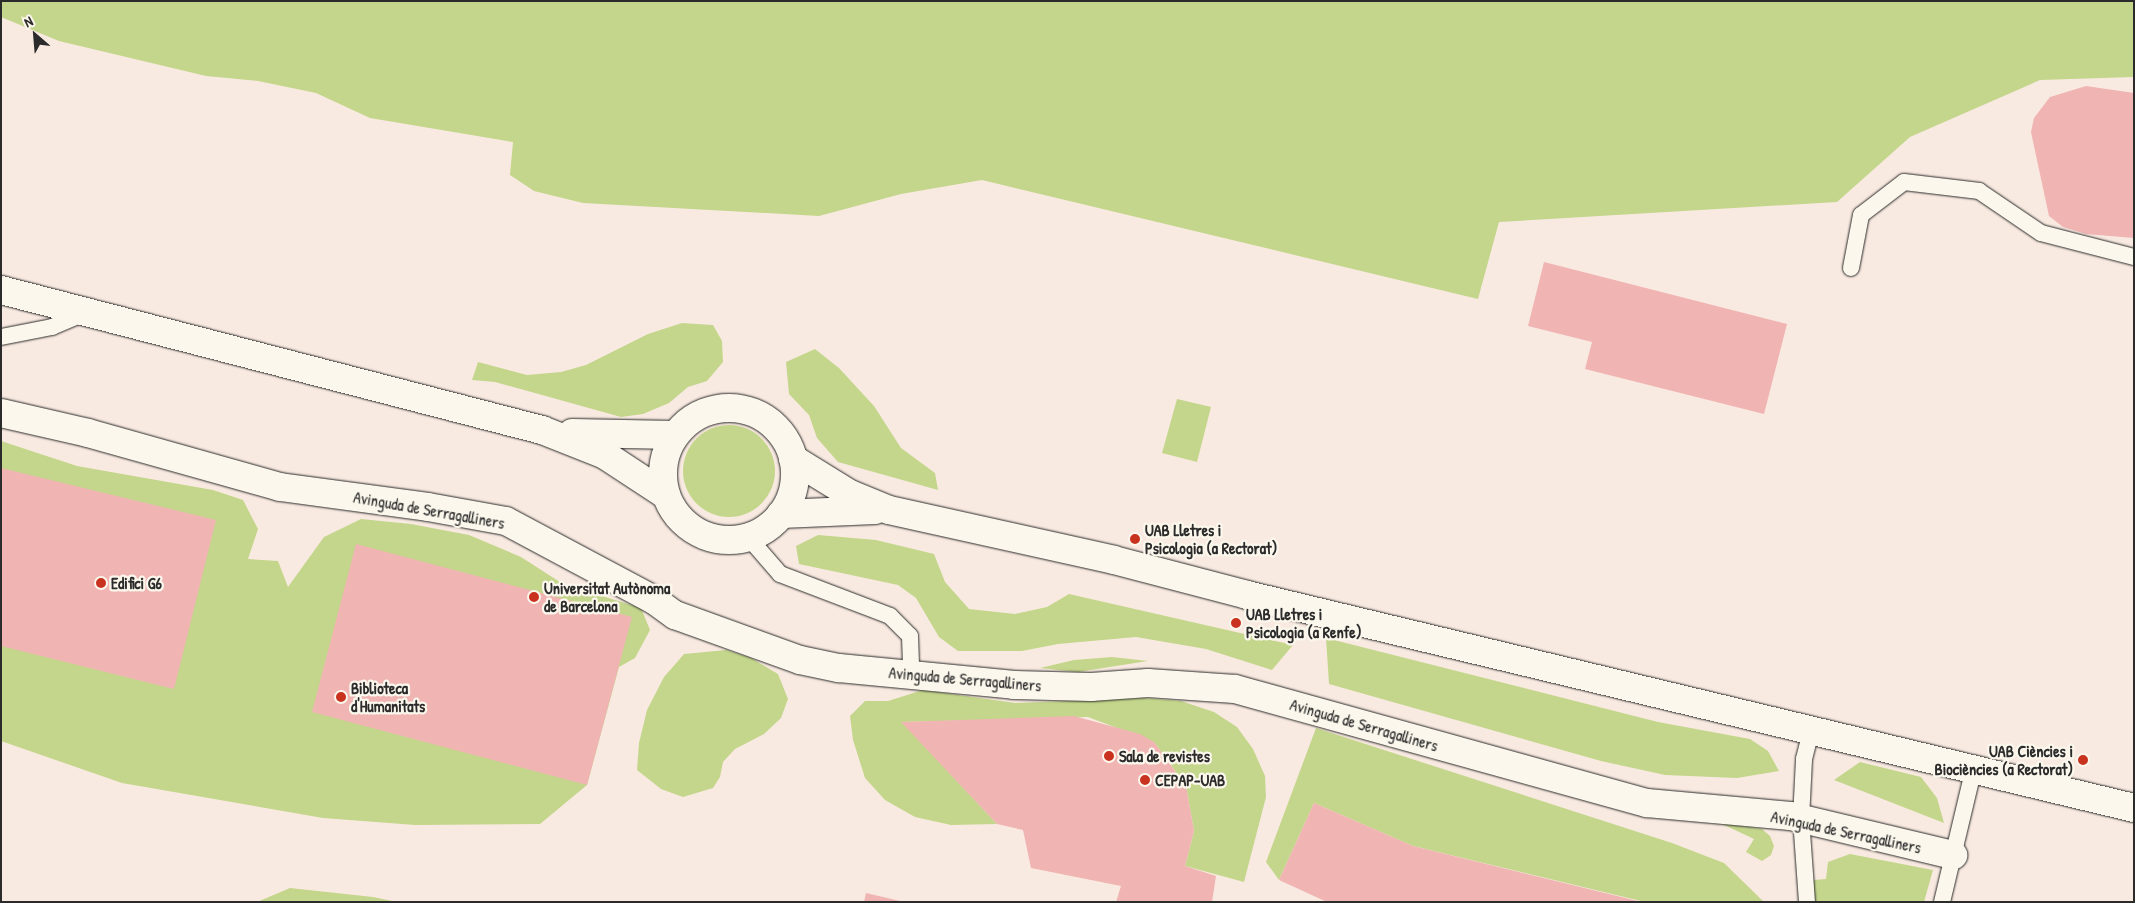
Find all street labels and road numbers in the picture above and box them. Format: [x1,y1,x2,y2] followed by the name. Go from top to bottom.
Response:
[352,487,506,533] street label: Avinguda de Serragalliners
[888,663,1042,695] street label: Avinguda de Serragalliners
[1288,695,1440,755] street label: Avinguda de Serragalliners
[1769,807,1923,857] street label: Avinguda de Serragalliners

